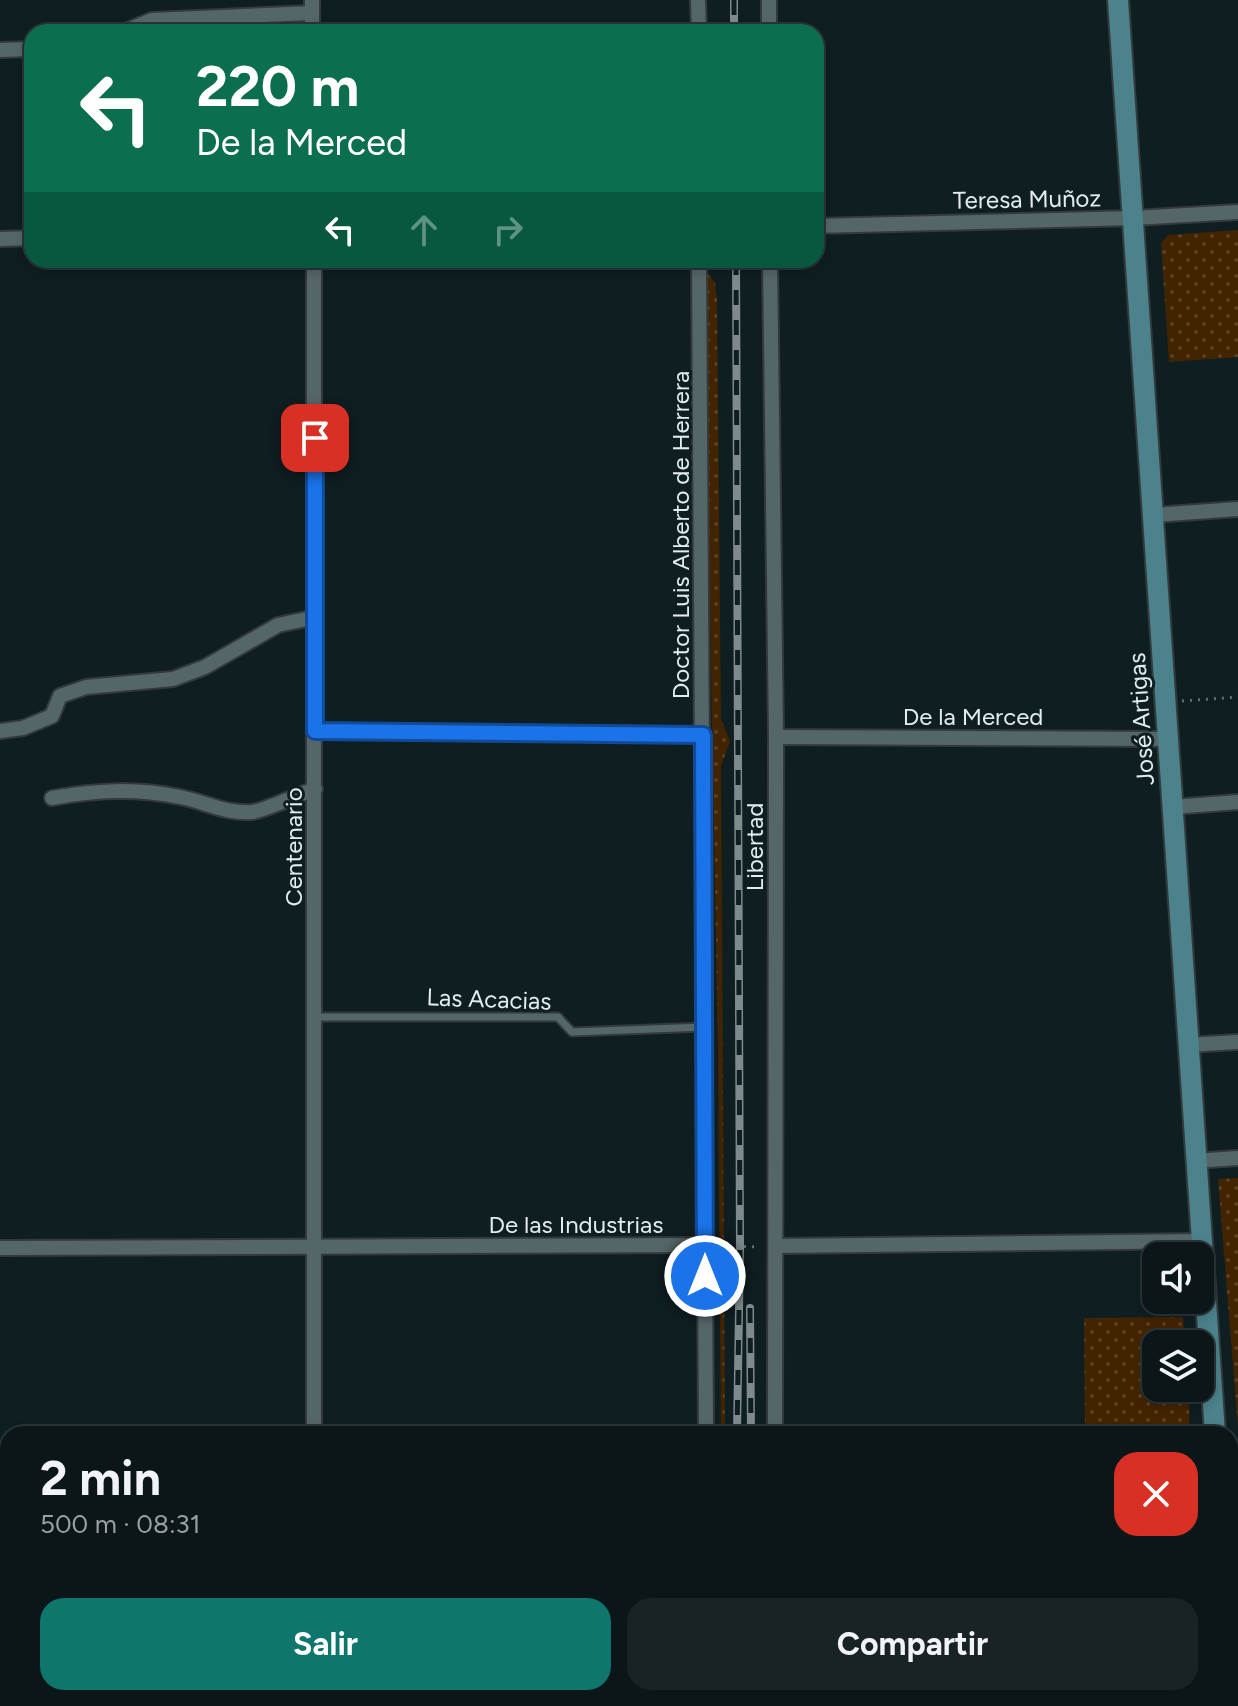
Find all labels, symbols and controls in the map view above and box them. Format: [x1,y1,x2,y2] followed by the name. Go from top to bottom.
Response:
[196,53,359,120] text: 220 m
[64,56,168,160] icon: left
[196,121,407,164] text: De la Merced
[953,183,1101,215] street label: Teresa Muñoz
[318,208,362,252] icon: left
[402,208,446,252] icon: ahead
[486,208,530,252] icon: right
[666,371,695,699] street label: Doctor Luis Alberto de Herrera
[281,404,349,472] pin
[293,416,337,460] icon: arrive
[1122,652,1160,786] street label: José Artigas
[903,702,1043,731] street label: De la Merced
[279,787,308,907] street label: Centenario
[740,803,769,891] street label: Libertad
[426,982,552,1016] street label: Las Acacias
[489,1210,663,1239] street label: De las Industrias
[663,1234,747,1318] position arrow
[1142,1242,1214,1402] map controls
[1142,1242,1214,1314] button: sound
[1142,1330,1214,1402] button: layers
[40,1449,161,1507] text: 2 min
[1114,1452,1198,1536] button: close
[40,1508,200,1540] text: 500 m · 08:31
[40,1598,611,1690] button: Salir
[627,1598,1198,1690] button: Compartir

